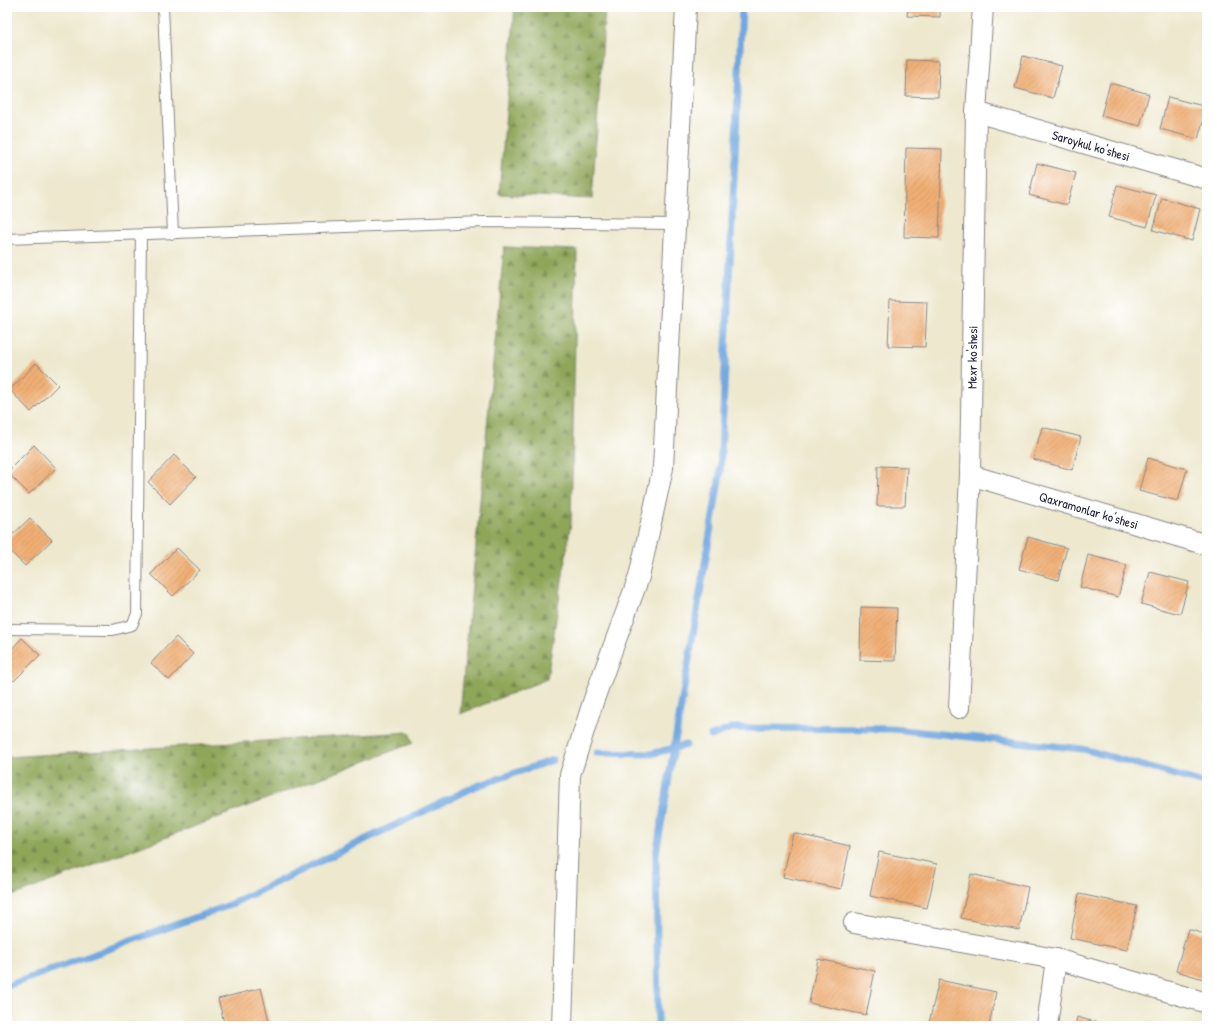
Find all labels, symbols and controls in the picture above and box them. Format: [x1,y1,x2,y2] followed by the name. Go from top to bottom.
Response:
[1050,126,1132,165] street label: Saroykul ko'shesi
[962,326,981,389] street label: Mexr ko'shesi
[1037,487,1141,533] street label: Qaxramonlar ko'shesi

